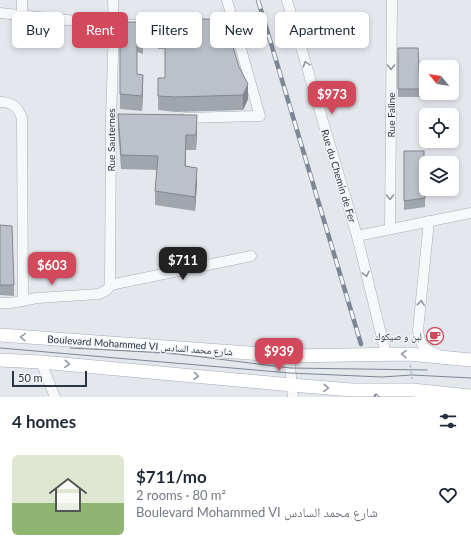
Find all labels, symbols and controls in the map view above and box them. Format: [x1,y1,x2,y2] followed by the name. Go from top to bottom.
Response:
[12,12,64,48] chip: Buy
[72,12,128,48] chip: Rent
[136,12,202,48] chip: Filters
[210,12,267,48] chip: New
[275,12,369,48] chip: Apartment
[419,60,459,100] north arrow
[419,60,459,196] map controls
[302,61,311,68] one-way arrow
[387,64,395,70] one-way arrow
[308,81,356,115] pin: $973
[317,86,347,102] text: $973
[385,92,397,138] street label: Rue Faline
[105,108,117,172] street label: Rue Sauternes
[419,108,459,148] button: locate
[319,128,359,225] street label: Rue du Chemin de Fer
[419,156,459,196] button: layers
[386,194,394,200] one-way arrow
[159,247,207,281] pin: $711
[28,252,76,286] pin: $603
[168,252,198,268] text: $711
[37,257,67,273] text: $603
[362,271,370,277] one-way arrow
[416,300,425,306] one-way arrow
[425,326,445,346] cafe icon: لبن و صيكوك
[375,330,422,343] place label: لبن و صيكوك
[20,332,26,341] one-way arrow
[47,333,234,358] street label: Boulevard Mohammed VI شارع محمد السادس
[255,338,303,372] pin: $939
[264,343,294,359] text: $939
[401,350,407,358] one-way arrow
[64,359,70,368] one-way arrow
[12,369,87,388] scale bar
[18,371,43,384] text: 50 m
[193,372,199,381] one-way arrow
[323,384,329,393] one-way arrow
[437,410,459,432] icon: filters
[12,411,76,432] text: 4 homes
[136,466,207,487] text: $711/mo
[44,471,92,519] icon: home
[437,484,459,506] icon: heart
[136,487,226,503] text: 2 rooms · 80 m²
[136,504,378,520] text: Boulevard Mohammed VI شارع محمد السادس

